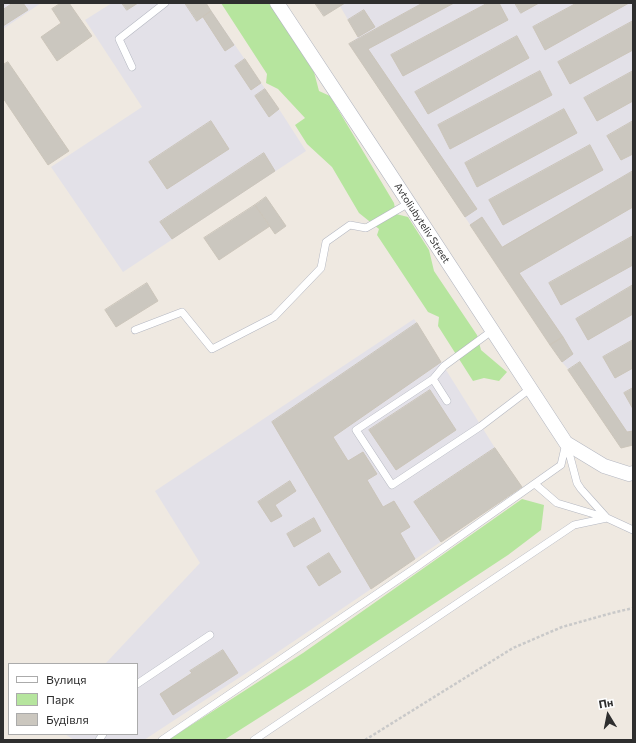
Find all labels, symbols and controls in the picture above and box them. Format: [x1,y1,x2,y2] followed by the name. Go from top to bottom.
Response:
[392,181,452,265] street label: Avtoliubyteliv Street
[8,663,138,735] legend
[46,672,87,686] text: Вулиця
[46,692,75,706] text: Парк
[588,695,628,735] north arrow
[598,695,614,710] text: Пн
[46,712,89,726] text: Будівля

